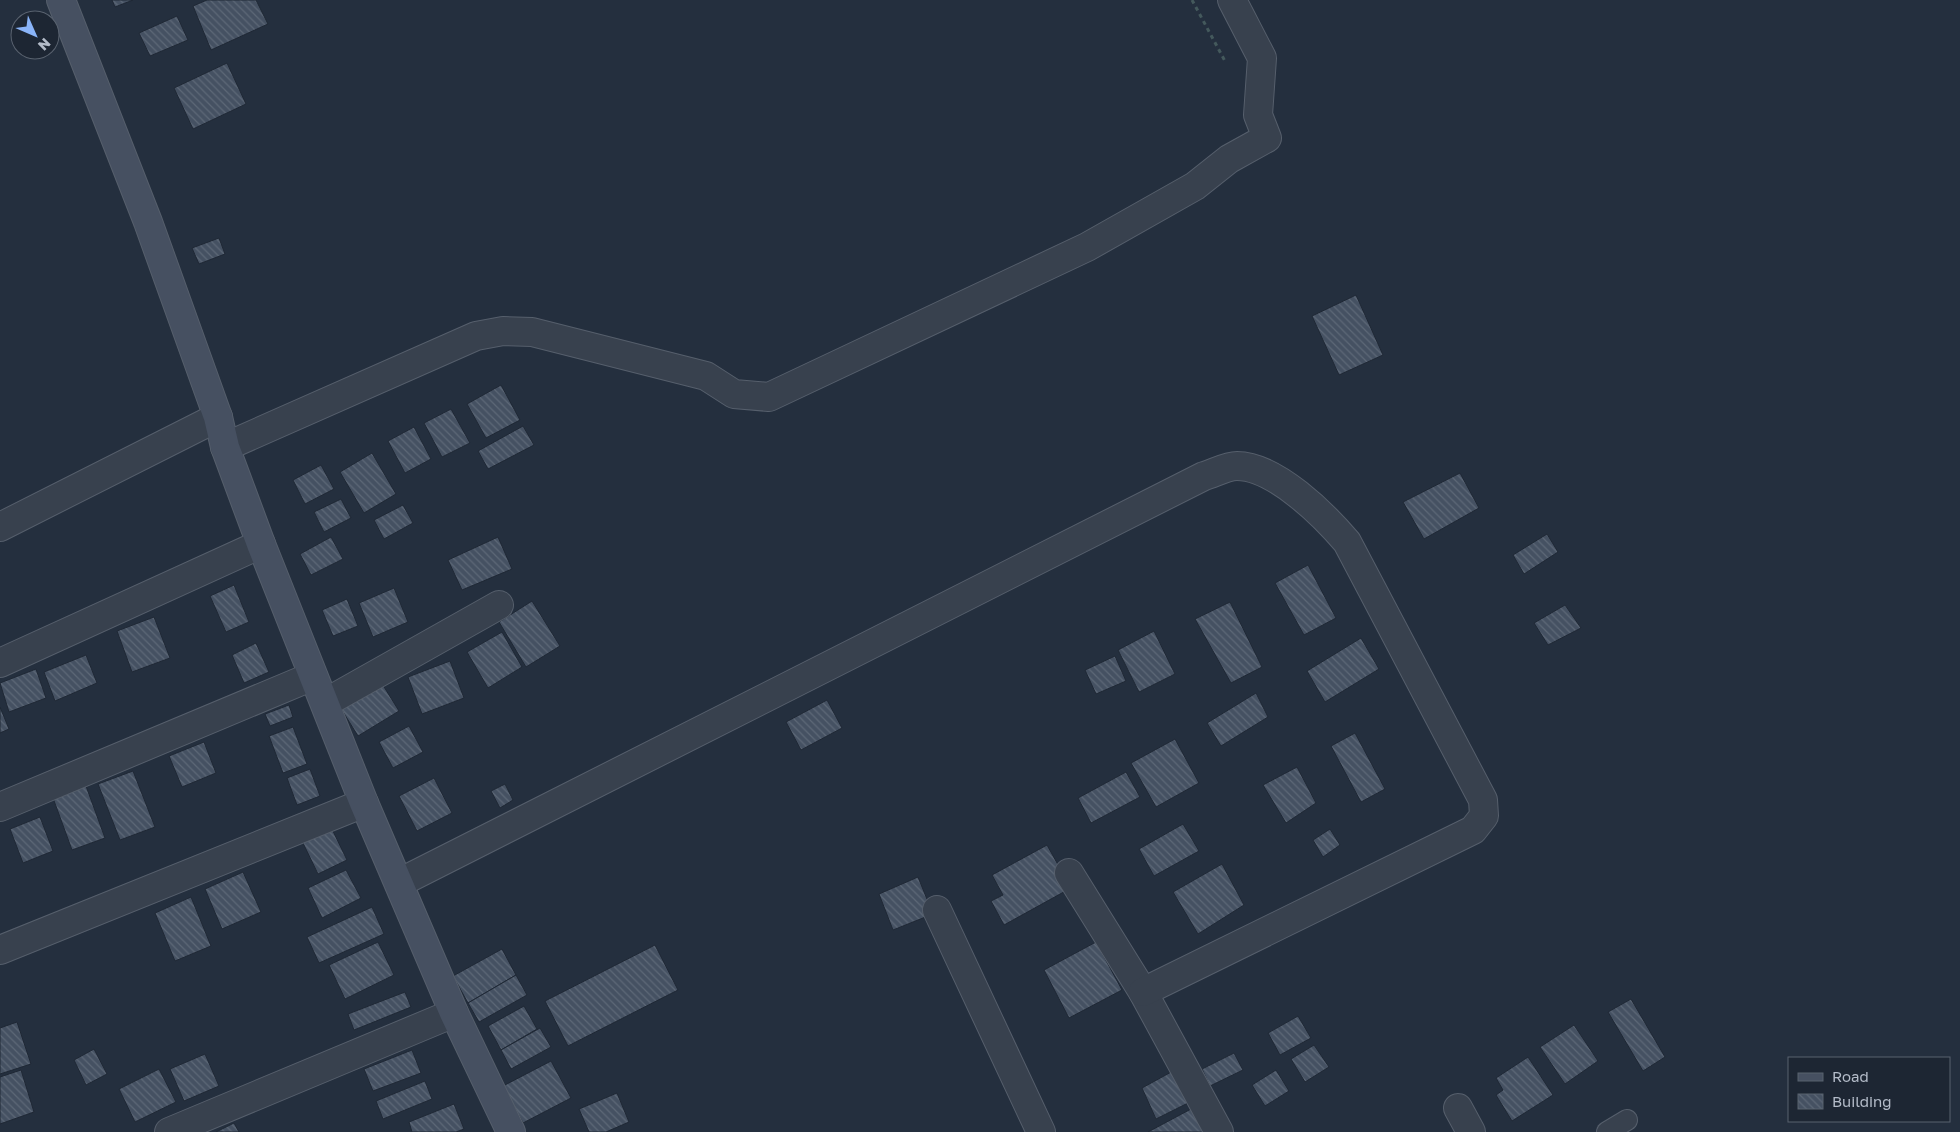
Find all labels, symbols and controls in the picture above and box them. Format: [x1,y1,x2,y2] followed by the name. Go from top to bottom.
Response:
[10,10,60,60] north arrow
[35,35,54,54] text: N
[1788,1057,1950,1122] legend
[1832,1067,1869,1085] text: Road
[1832,1092,1892,1110] text: Building

